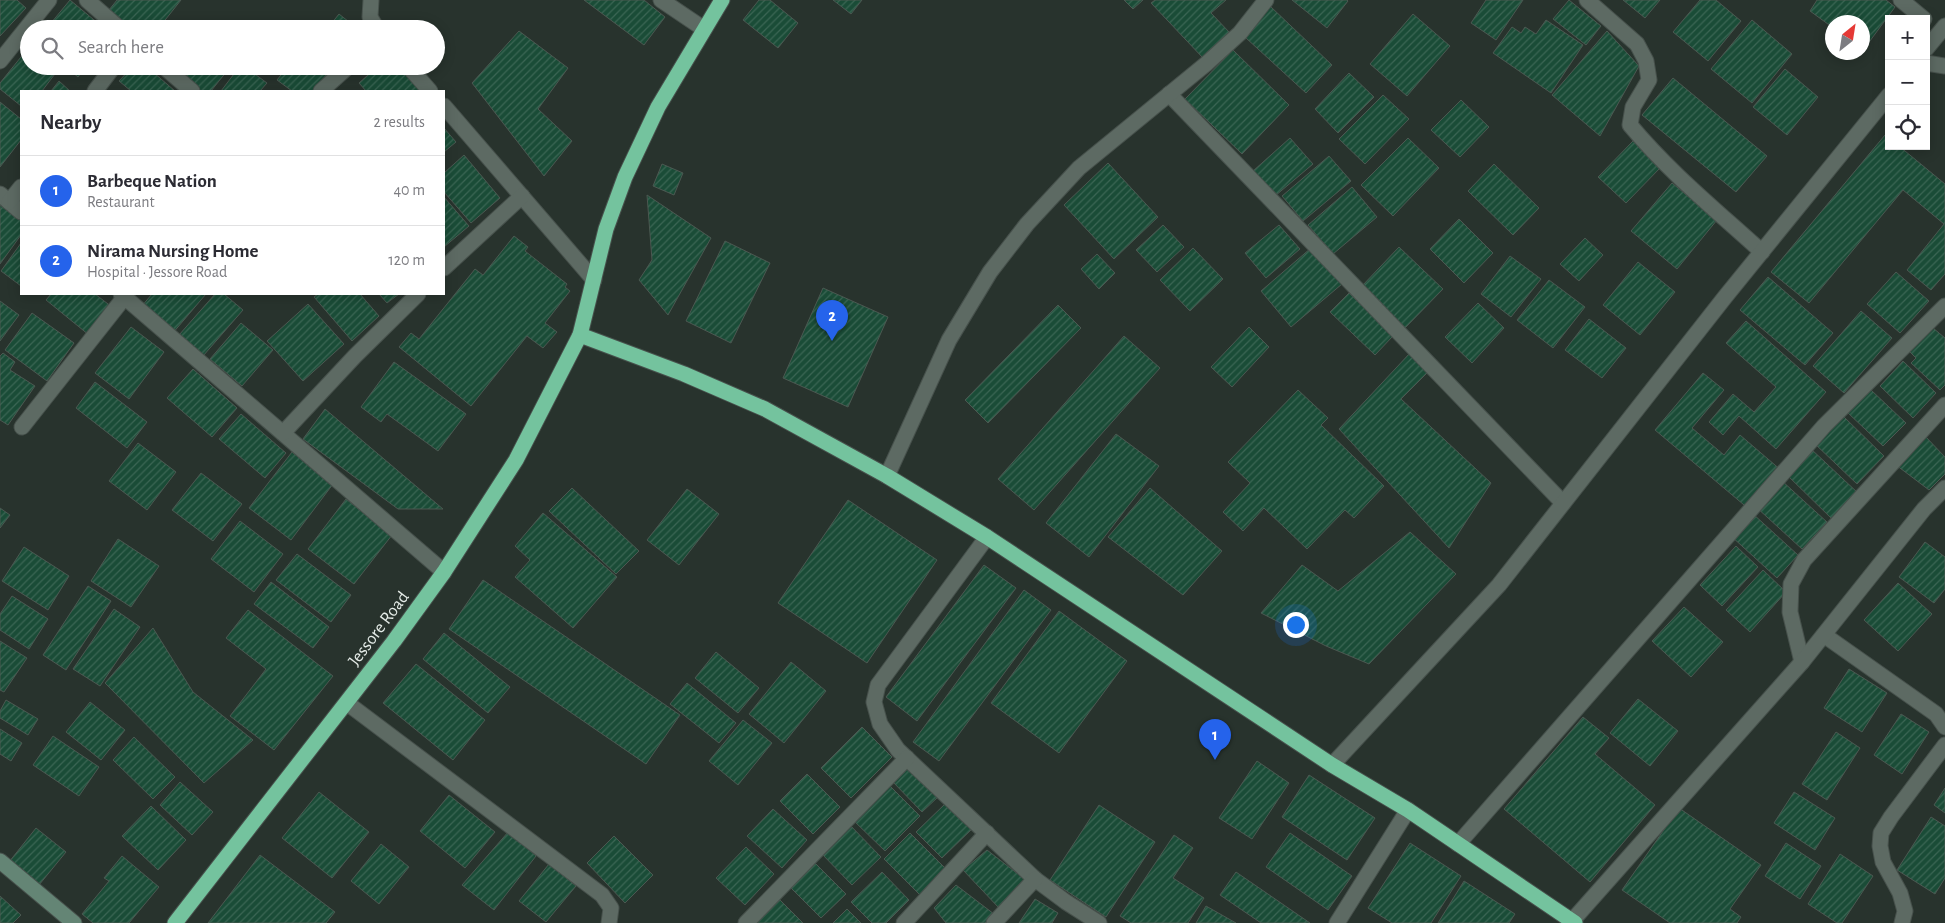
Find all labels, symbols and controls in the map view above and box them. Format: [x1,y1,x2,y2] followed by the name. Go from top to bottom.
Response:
[1825,15,1870,60] north arrow
[1885,15,1930,150] map controls
[1885,15,1930,60] button: +
[20,20,445,75] search box
[38,34,66,62] icon: search
[78,38,164,57] text: Search here
[1885,60,1930,105] button: −
[1885,105,1930,150] button: locate
[40,112,101,133] text: Nearby
[373,114,425,130] text: 2 results
[87,172,217,191] text: Barbeque Nation
[53,182,59,198] text: 1
[393,182,425,198] text: 40 m
[87,194,155,210] text: Restaurant
[87,242,258,261] text: Nirama Nursing Home
[52,252,60,268] text: 2
[388,252,425,268] text: 120 m
[87,264,227,280] text: Hospital · Jessore Road
[816,300,848,341] pin: 2
[345,588,413,670] street label: Jessore Road
[1283,612,1309,638] your location
[1199,719,1231,760] pin: 1

